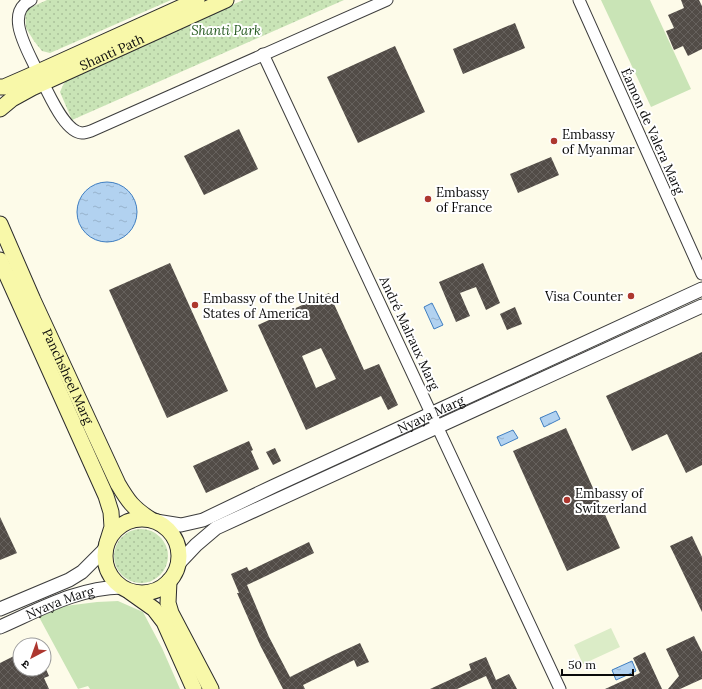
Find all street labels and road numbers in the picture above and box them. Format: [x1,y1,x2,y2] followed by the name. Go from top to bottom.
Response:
[77,30,147,74] street label: Shanti Path
[617,66,688,198] street label: Éamon de Valera Marg
[375,273,444,394] street label: André Malraux Marg
[38,326,98,428] street label: Panchsheel Marg
[395,391,468,437] street label: Nyaya Marg
[23,582,96,623] street label: Nyaya Marg

